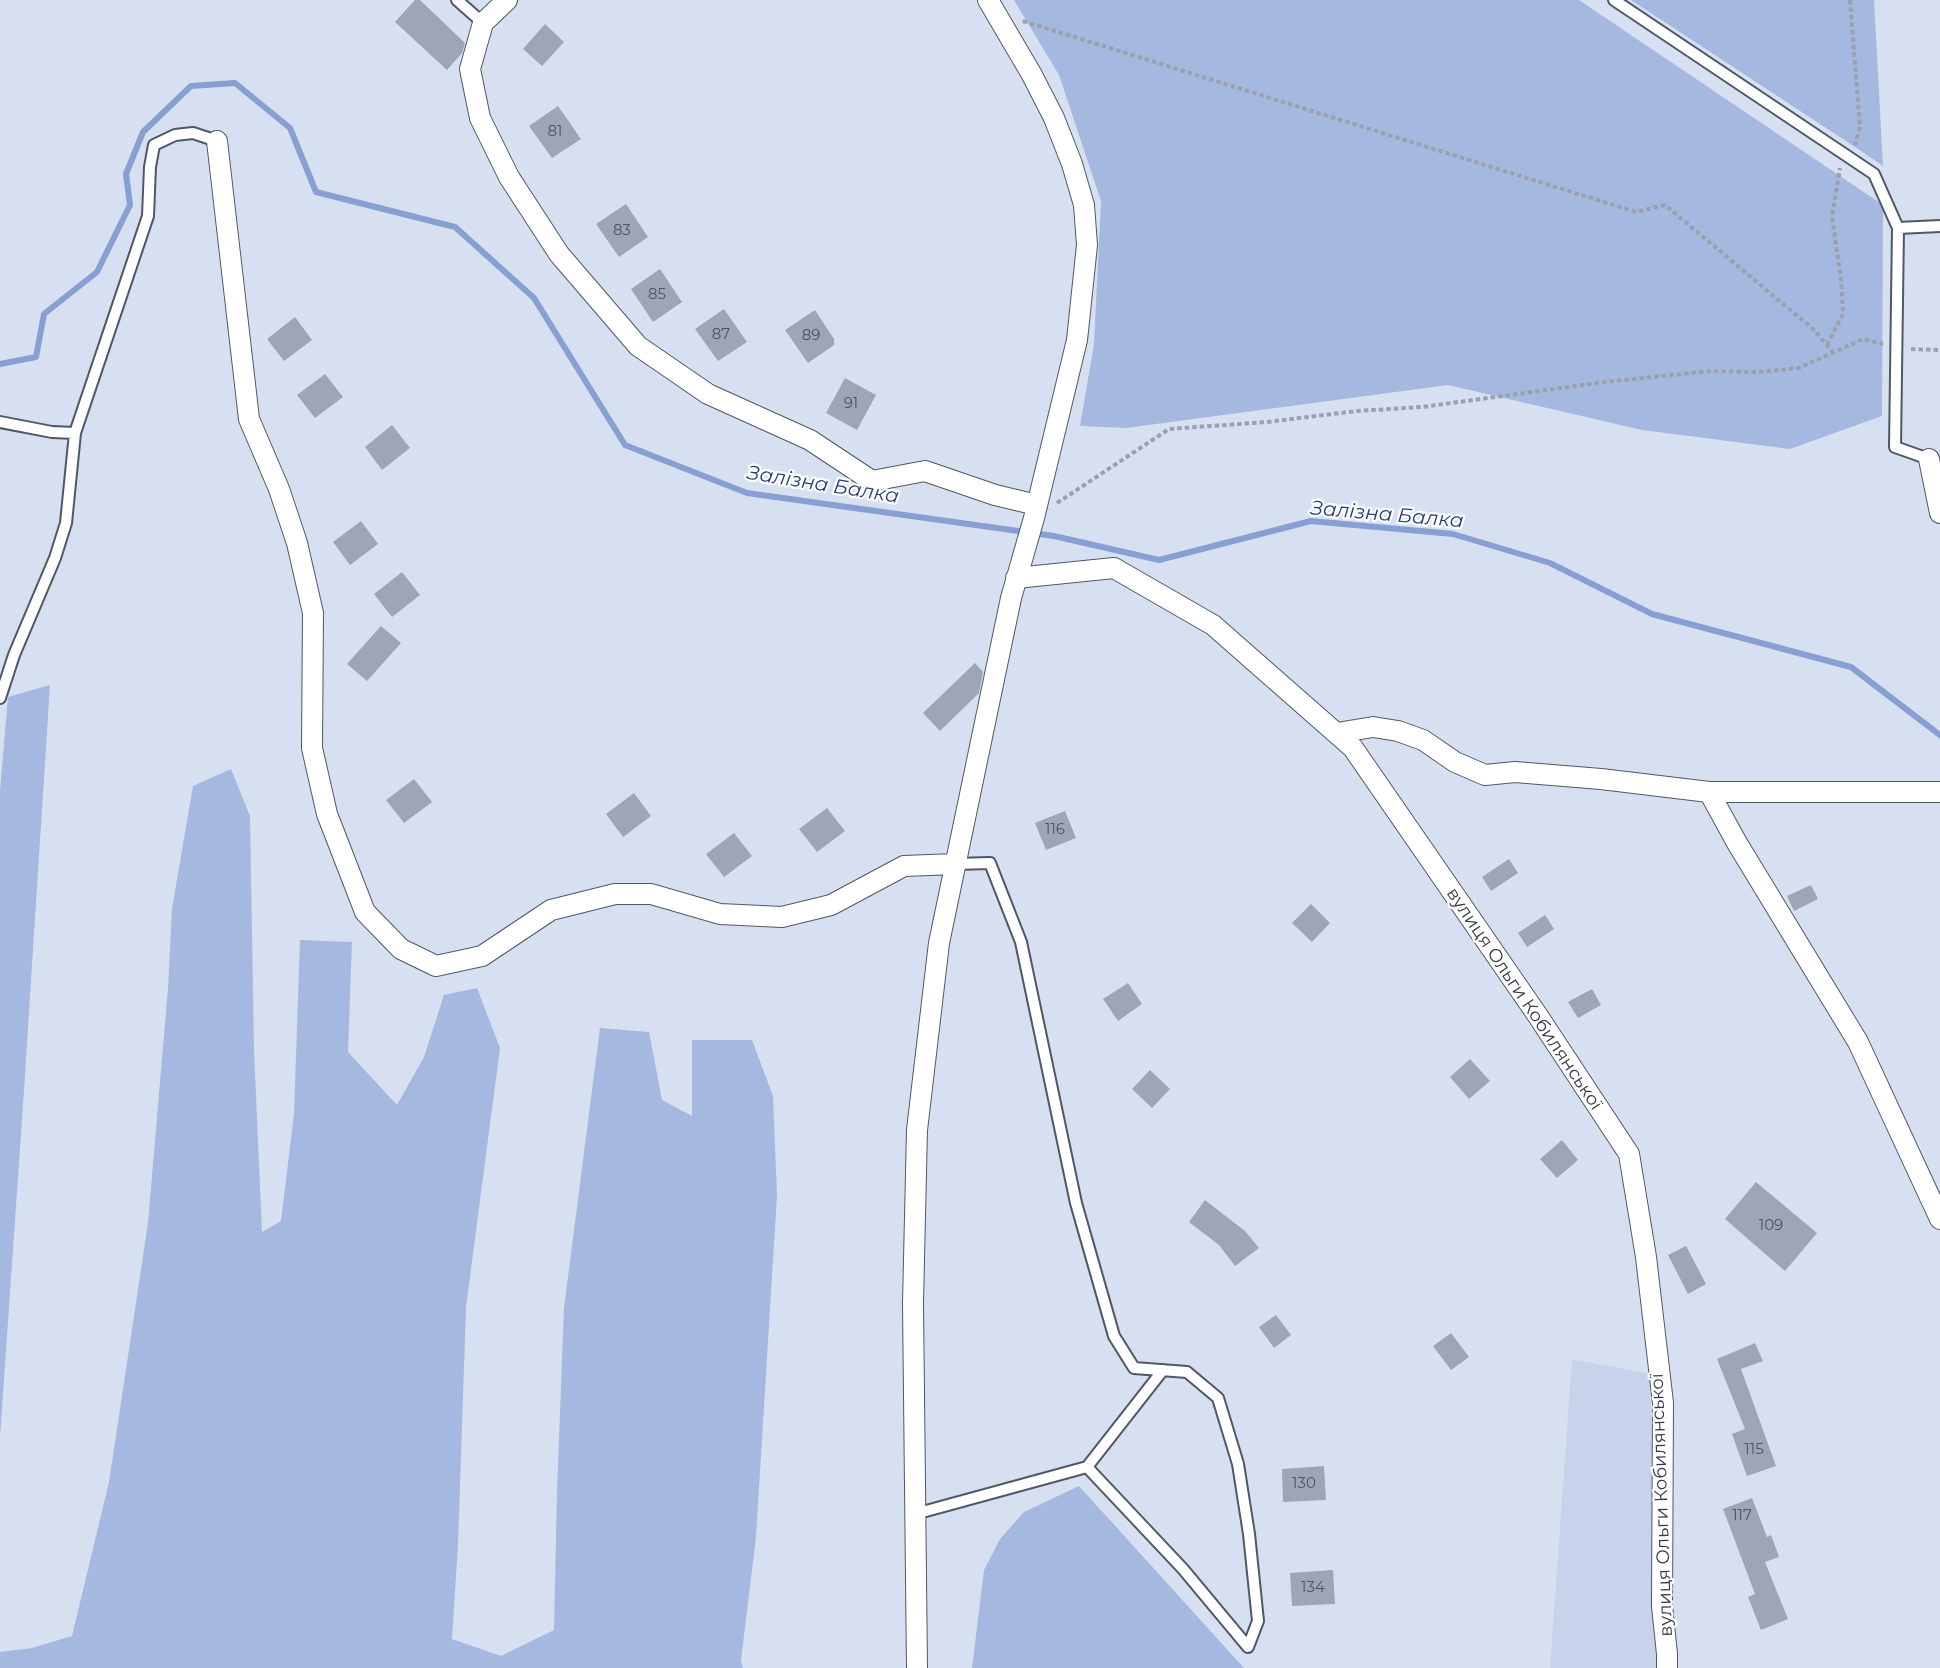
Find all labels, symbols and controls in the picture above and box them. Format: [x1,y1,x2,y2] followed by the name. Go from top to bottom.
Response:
[548,123,562,141] house number: 81
[613,222,631,240] house number: 83
[648,286,666,304] house number: 85
[712,326,730,344] house number: 87
[802,327,820,345] house number: 89
[844,395,858,413] house number: 91
[745,461,901,509] water label: Залізна Балка
[1310,496,1464,534] water label: Залізна Балка
[1045,821,1065,839] house number: 116
[1441,884,1607,1114] street label: вулиця Ольги Кобилянської
[1759,1217,1783,1235] house number: 109
[1647,1373,1677,1637] street label: вулиця Ольги Кобилянської
[1744,1441,1764,1459] house number: 115
[1292,1475,1316,1493] house number: 130
[1732,1507,1752,1525] house number: 117
[1301,1579,1325,1597] house number: 134

